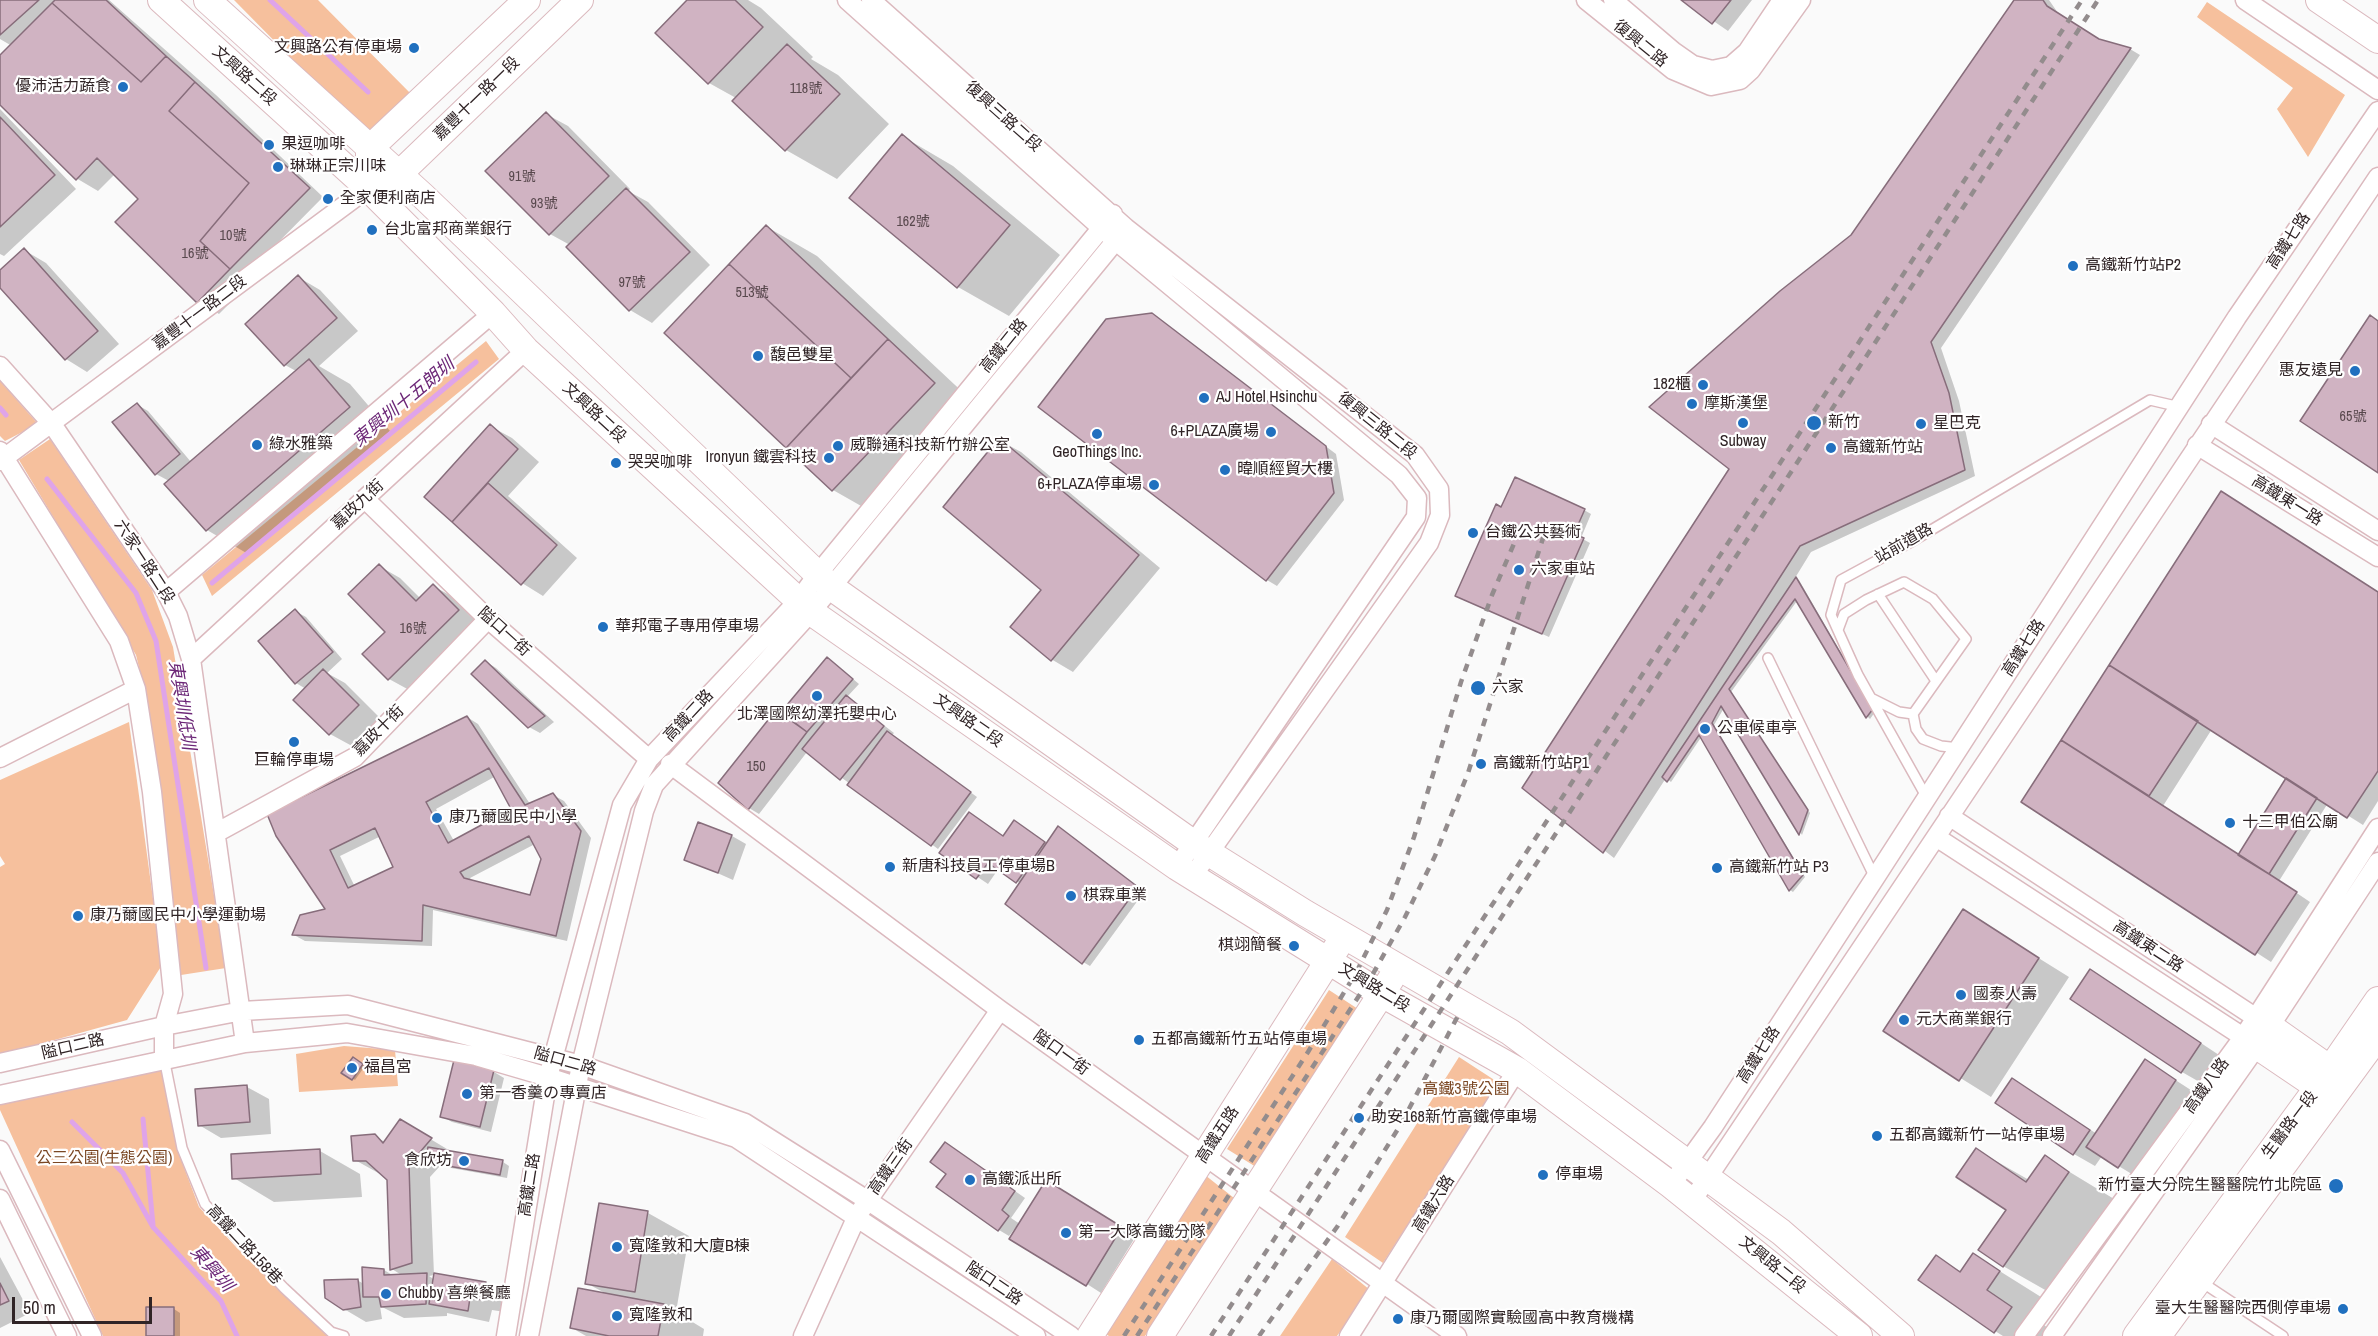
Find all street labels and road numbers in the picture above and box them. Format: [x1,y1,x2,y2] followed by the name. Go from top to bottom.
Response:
[1609,16,1671,72] street label: 復興二路
[208,42,280,110] street label: 文興路二段
[430,53,524,145] street label: 嘉豐十一路一段
[961,78,1045,156] street label: 復興三路二段
[2263,209,2315,273] street label: 高鐵七路
[149,272,251,354] street label: 嘉豐十一路二段
[976,315,1032,377] street label: 高鐵二路
[558,379,630,447] street label: 文興路二段
[1334,388,1420,464] street label: 復興三路二段
[2248,472,2326,530] street label: 高鐵東一路
[328,476,388,534] street label: 嘉政九街
[110,517,178,607] street label: 六家一路二段
[1871,520,1937,568] street label: 站前道路
[474,603,534,661] street label: 隘口一街
[1999,616,2049,680] street label: 高鐵七路
[660,686,718,746] street label: 高鐵二路
[930,690,1006,752] street label: 文興路二段
[350,702,408,760] street label: 嘉政十街
[2109,917,2187,977] street label: 高鐵東二路
[1335,959,1413,1017] street label: 文興路二段
[1734,1023,1784,1087] street label: 高鐵七路
[1029,1026,1093,1080] street label: 隘口一街
[40,1030,106,1064] street label: 隘口二路
[532,1044,598,1080] street label: 隘口二路
[2180,1054,2234,1118] street label: 高鐵八路
[2258,1087,2322,1163] street label: 生醫路一段
[1193,1103,1243,1167] street label: 高鐵五路
[865,1135,917,1199] street label: 高鐵三街
[516,1152,544,1218] street label: 高鐵二路
[1409,1172,1459,1236] street label: 高鐵六路
[202,1201,286,1289] street label: 高鐵二路158巷
[1735,1232,1809,1298] street label: 文興路二段
[962,1258,1026,1310] street label: 隘口二路

